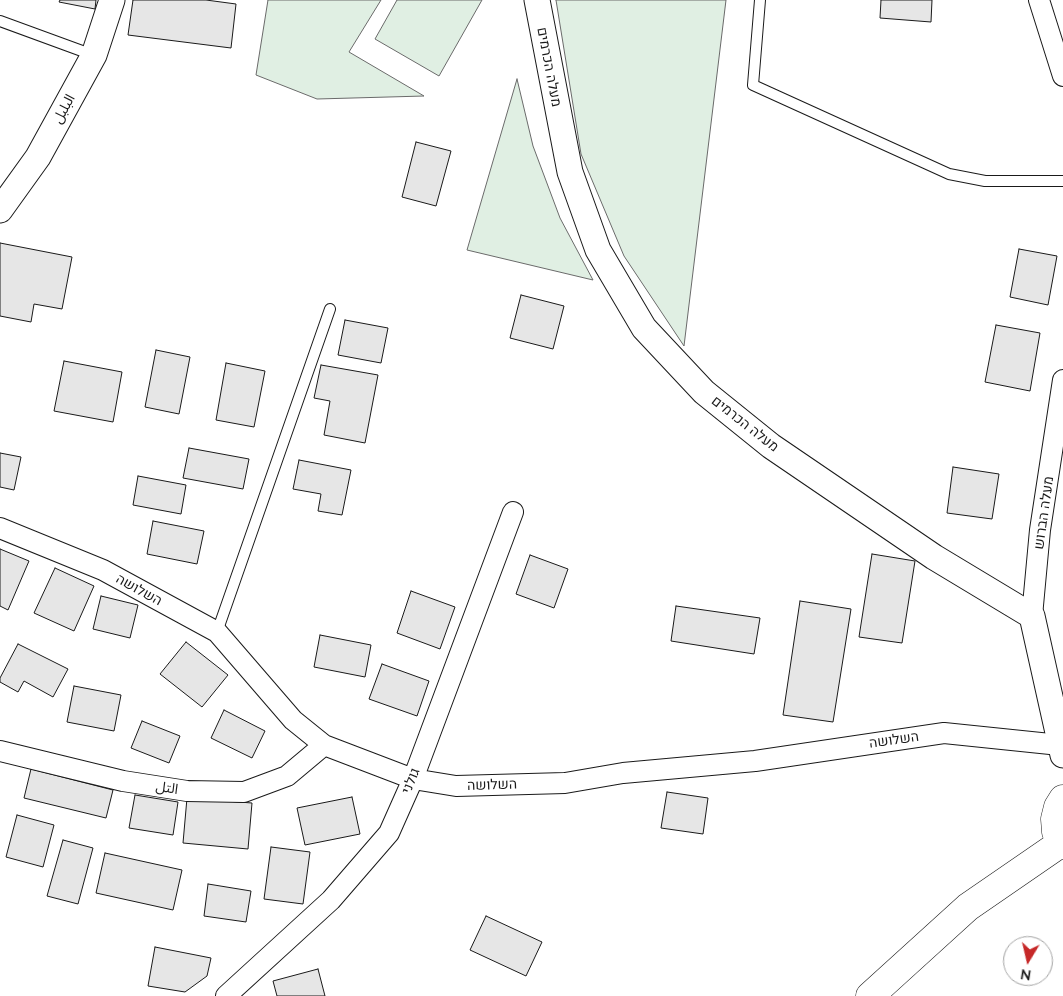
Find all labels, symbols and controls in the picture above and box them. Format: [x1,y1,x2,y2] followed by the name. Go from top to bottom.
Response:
[533,26,565,108] street label: מעלה הכרמים
[49,91,79,127] street label: البلبل
[708,393,782,455] street label: מעלה הכרמים
[1031,475,1057,551] street label: מעלה הברוש
[113,571,165,609] street label: השלושה
[868,728,920,752] street label: השלושה
[398,766,424,796] street label: גולני
[467,776,517,794] street label: השלושה
[155,778,179,798] street label: التل
[1003,936,1053,986] north arrow
[1019,965,1032,985] text: N

